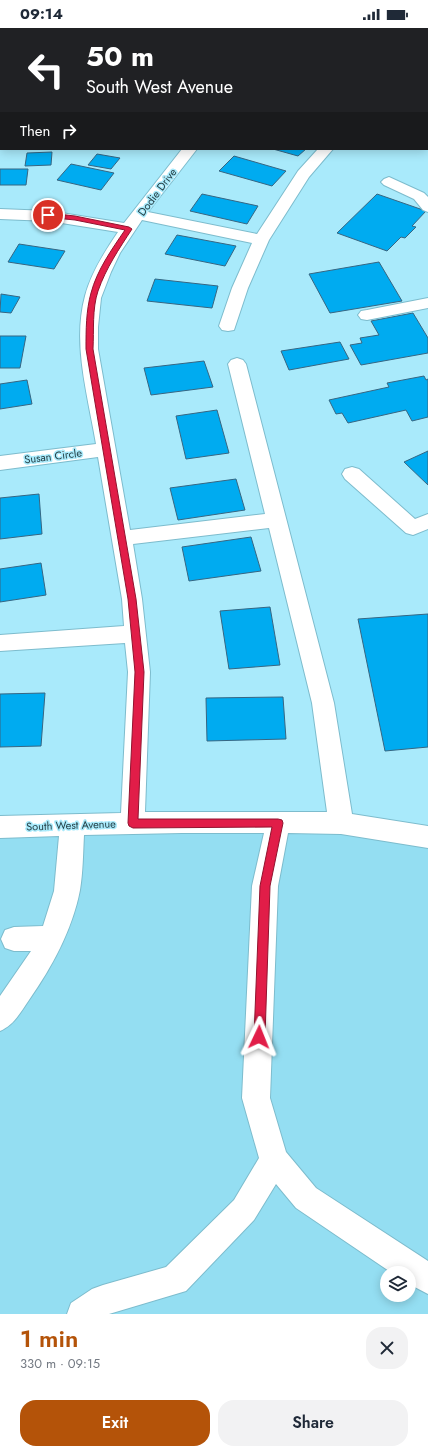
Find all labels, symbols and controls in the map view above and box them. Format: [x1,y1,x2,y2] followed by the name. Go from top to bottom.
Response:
[20,3,63,25] text: 09:14
[86,36,154,77] text: 50 m
[20,44,72,96] icon: left
[86,74,233,100] text: South West Avenue
[20,120,50,142] text: Then
[58,120,80,142] icon: right
[134,165,180,219] street label: Dodie Drive
[31,198,65,232] pin
[37,204,59,226] icon: arrive
[23,444,83,467] street label: Susan Circle
[26,815,117,835] street label: South West Avenue
[238,1016,280,1058] position arrow
[380,1266,416,1302] map controls
[380,1266,416,1302] button: layers
[20,1321,78,1356] text: 1 min
[366,1327,408,1369] button: close
[20,1354,100,1373] text: 330 m · 09:15
[20,1400,210,1446] button: Exit
[218,1400,408,1446] button: Share

